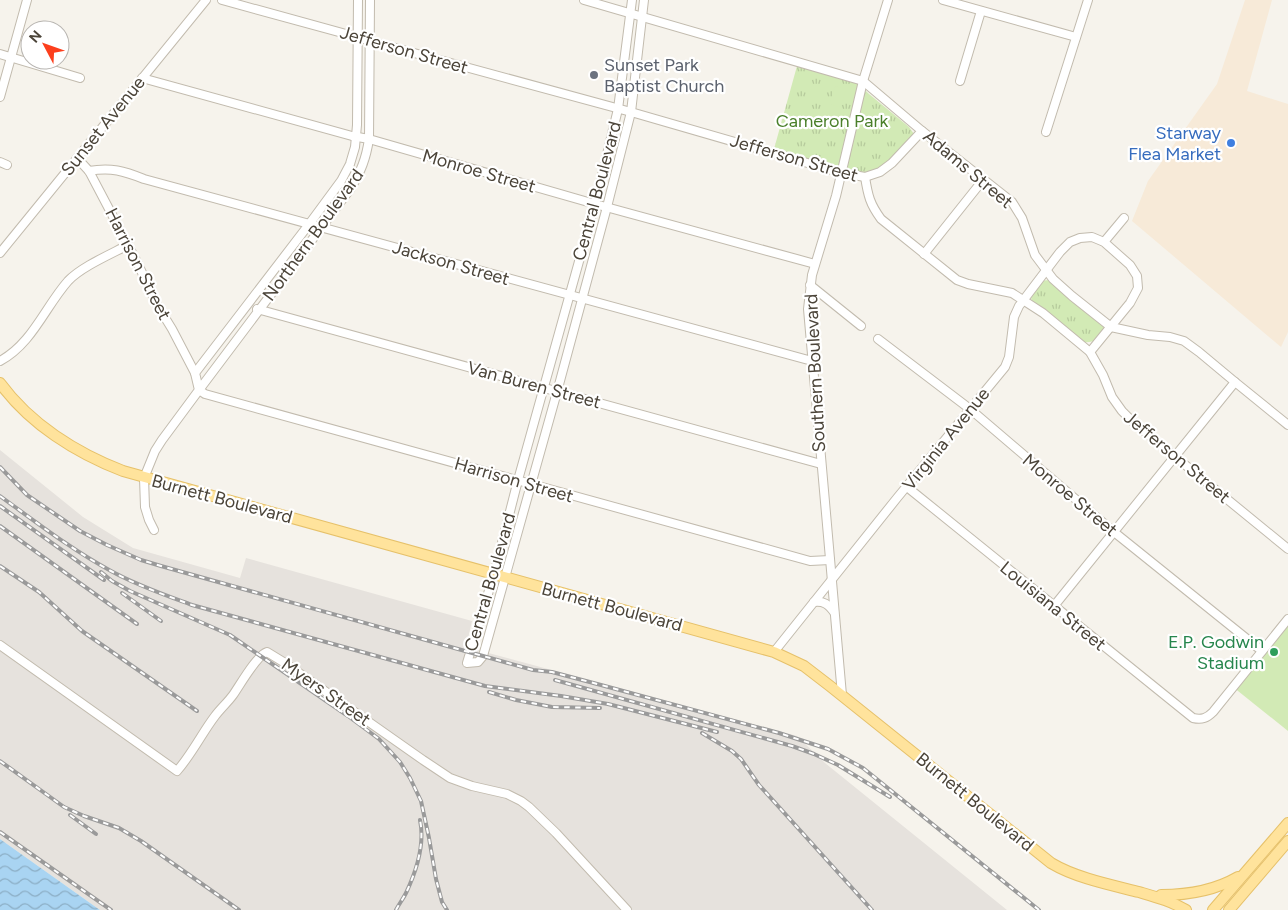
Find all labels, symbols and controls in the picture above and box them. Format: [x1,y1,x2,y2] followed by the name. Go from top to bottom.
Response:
[20,20,70,70] north arrow
[338,21,471,79] street label: Jefferson Street
[26,27,46,46] text: N
[604,54,724,97] place label: Sunset Park Baptist Church
[588,69,600,81] marker: Sunset Park Baptist Church
[56,72,150,180] street label: Sunset Avenue
[776,110,889,132] park label: Cameron Park
[568,119,626,263] street label: Central Boulevard
[1128,122,1222,165] place label: Starway Flea Market
[919,125,1017,213] street label: Adams Street
[728,129,861,187] street label: Jefferson Street
[1225,137,1237,149] marker: Starway Flea Market
[420,144,538,198] street label: Monroe Street
[258,165,368,305] street label: Northern Boulevard
[100,204,176,324] street label: Harrison Street
[390,236,512,290] street label: Jackson Street
[800,293,830,453] street label: Southern Boulevard
[465,357,603,413] street label: Van Buren Street
[898,383,994,495] street label: Virginia Avenue
[1119,406,1235,508] street label: Jefferson Street
[1018,449,1122,541] street label: Monroe Street
[452,453,576,508] street label: Harrison Street
[149,470,295,528] street label: Burnett Boulevard
[460,510,520,654] street label: Central Boulevard
[996,557,1111,656] street label: Louisiana Street
[539,578,685,636] street label: Burnett Boulevard
[1168,631,1264,674] place label: E.P. Godwin Stadium
[1268,646,1280,658] marker: E.P. Godwin Stadium
[277,653,375,731] street label: Myers Street
[912,748,1038,856] street label: Burnett Boulevard

